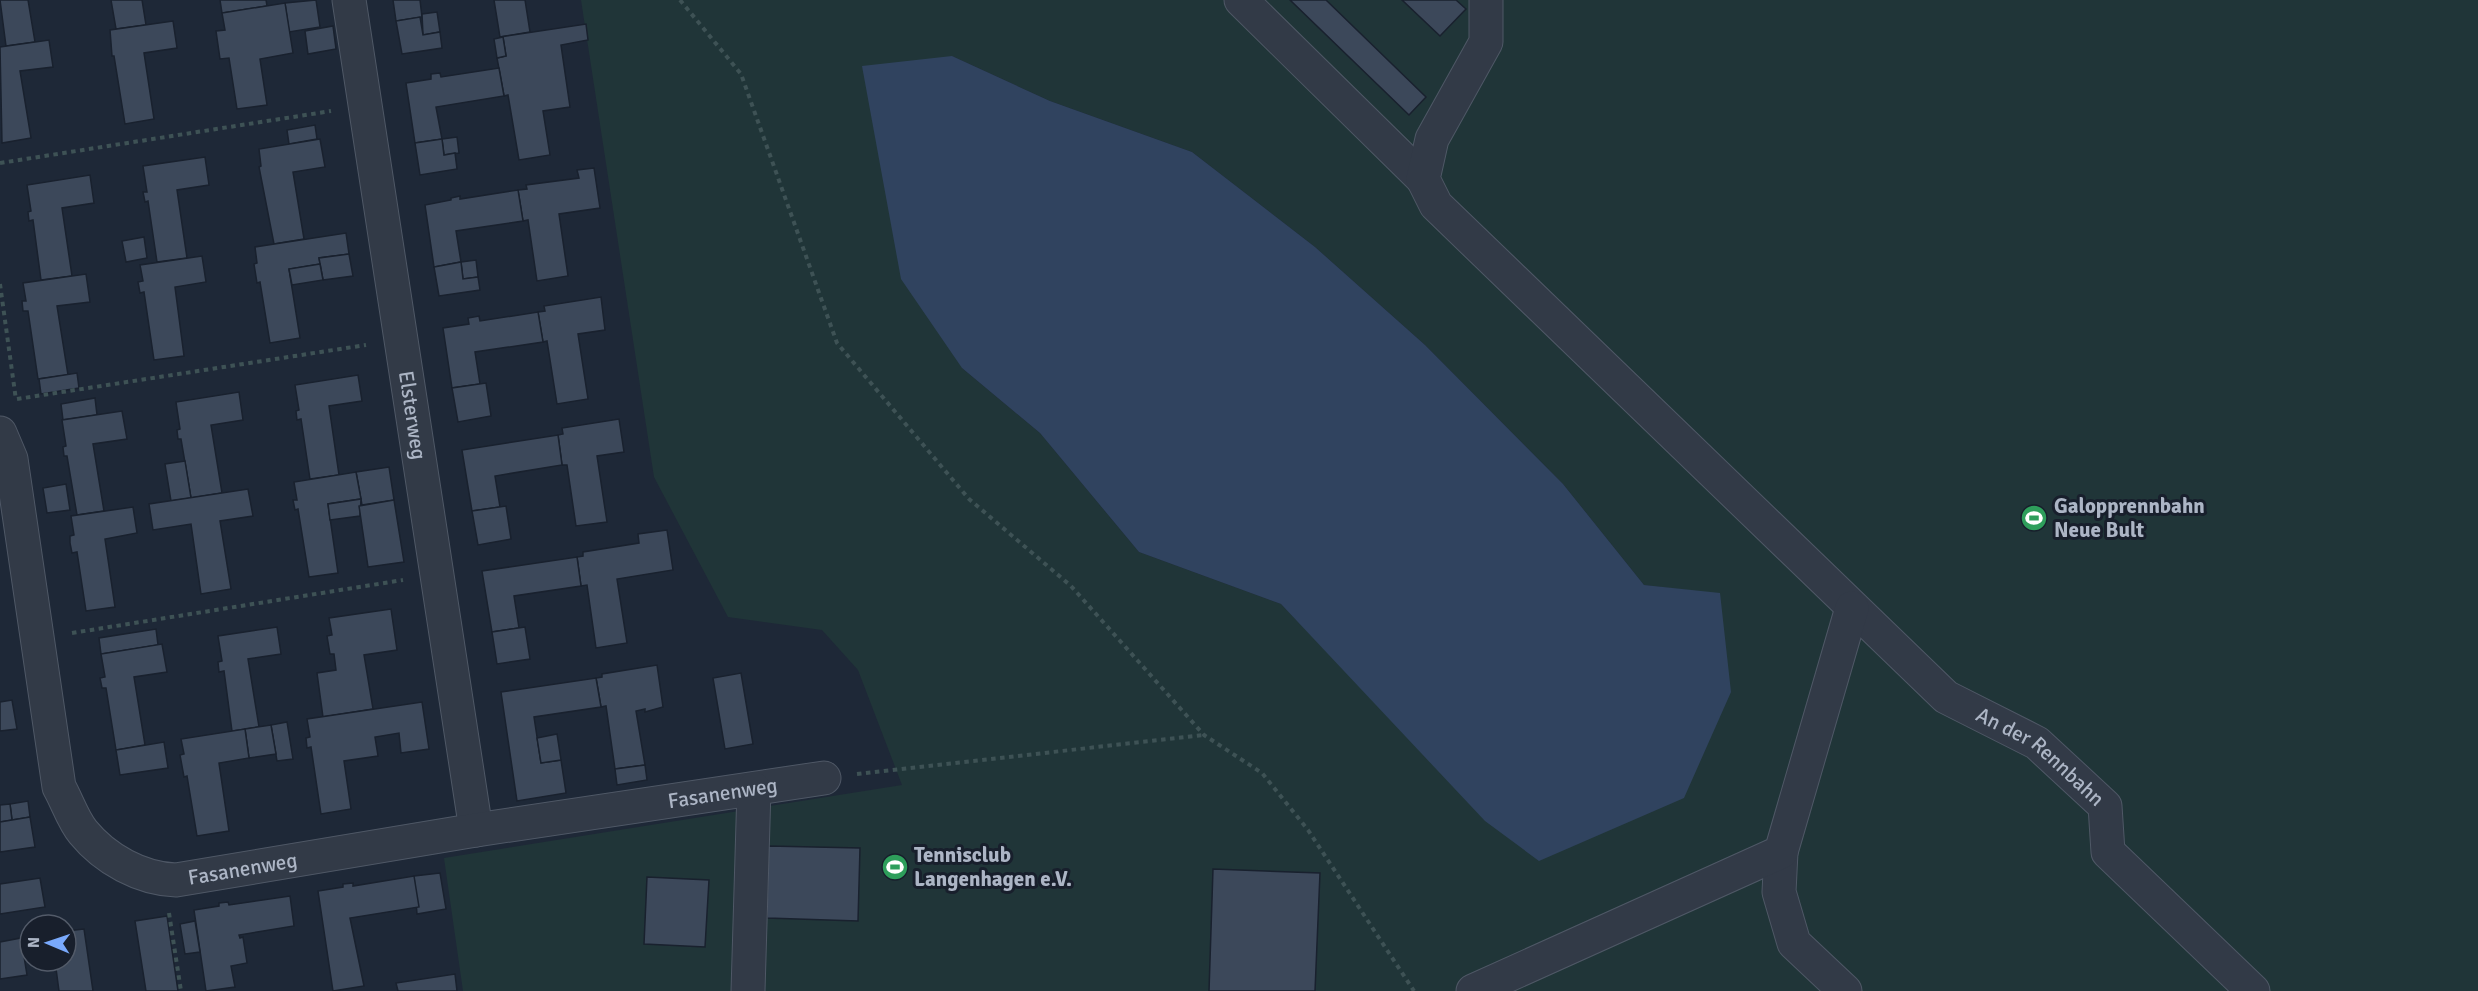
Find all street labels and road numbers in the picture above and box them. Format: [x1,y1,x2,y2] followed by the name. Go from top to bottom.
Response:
[393,369,432,461] street label: Elsterweg
[1972,701,2110,812] street label: An der Rennbahn
[666,772,779,814] street label: Fasanenweg
[186,847,299,891] street label: Fasanenweg

